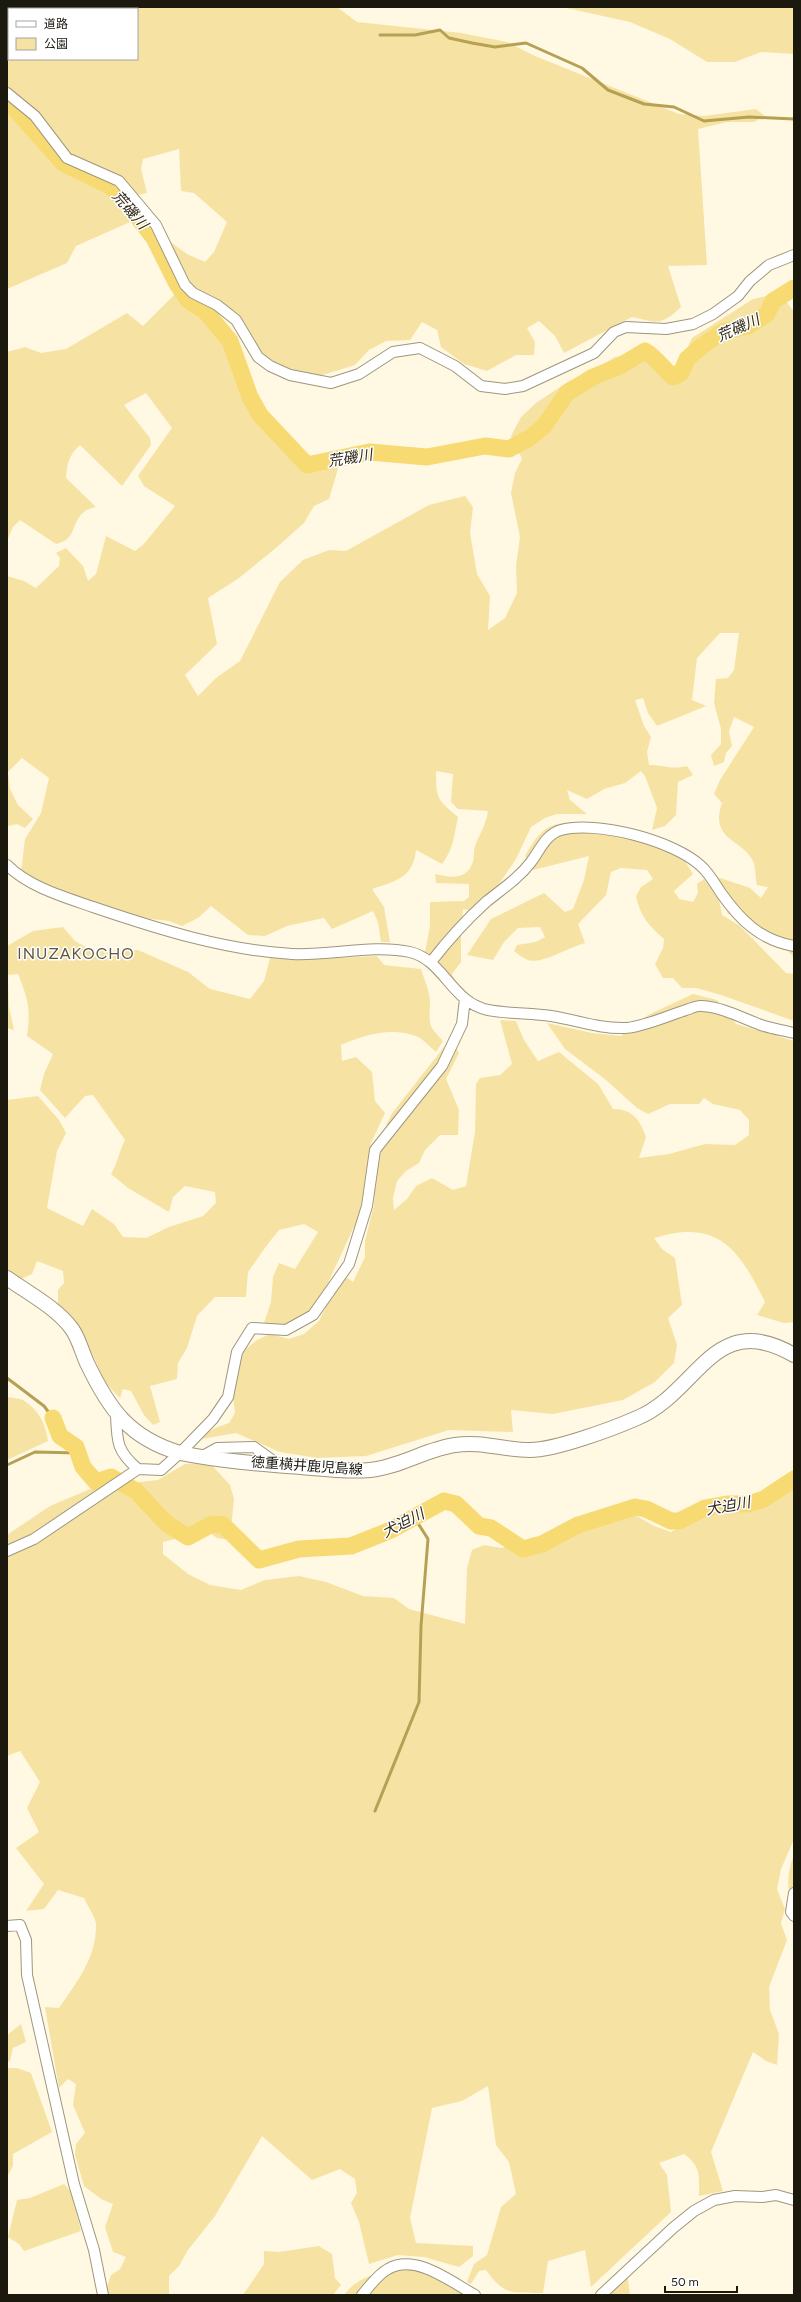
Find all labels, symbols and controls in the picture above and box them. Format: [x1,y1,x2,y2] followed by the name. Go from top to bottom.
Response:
[8,8,138,60] legend
[44,17,68,31] text: 道路
[44,37,68,51] text: 公園
[108,187,153,234] water label: 荒磯川
[714,310,764,345] water label: 荒磯川
[326,445,376,470] water label: 荒磯川
[17,944,135,963] district label: INUZAKOCHO
[251,1454,363,1478] street label: 徳重横井鹿児島線
[704,1493,754,1519] water label: 犬迫川
[379,1504,429,1541] water label: 犬迫川
[665,2268,737,2294] scale bar
[671,2275,699,2289] text: 50 m

